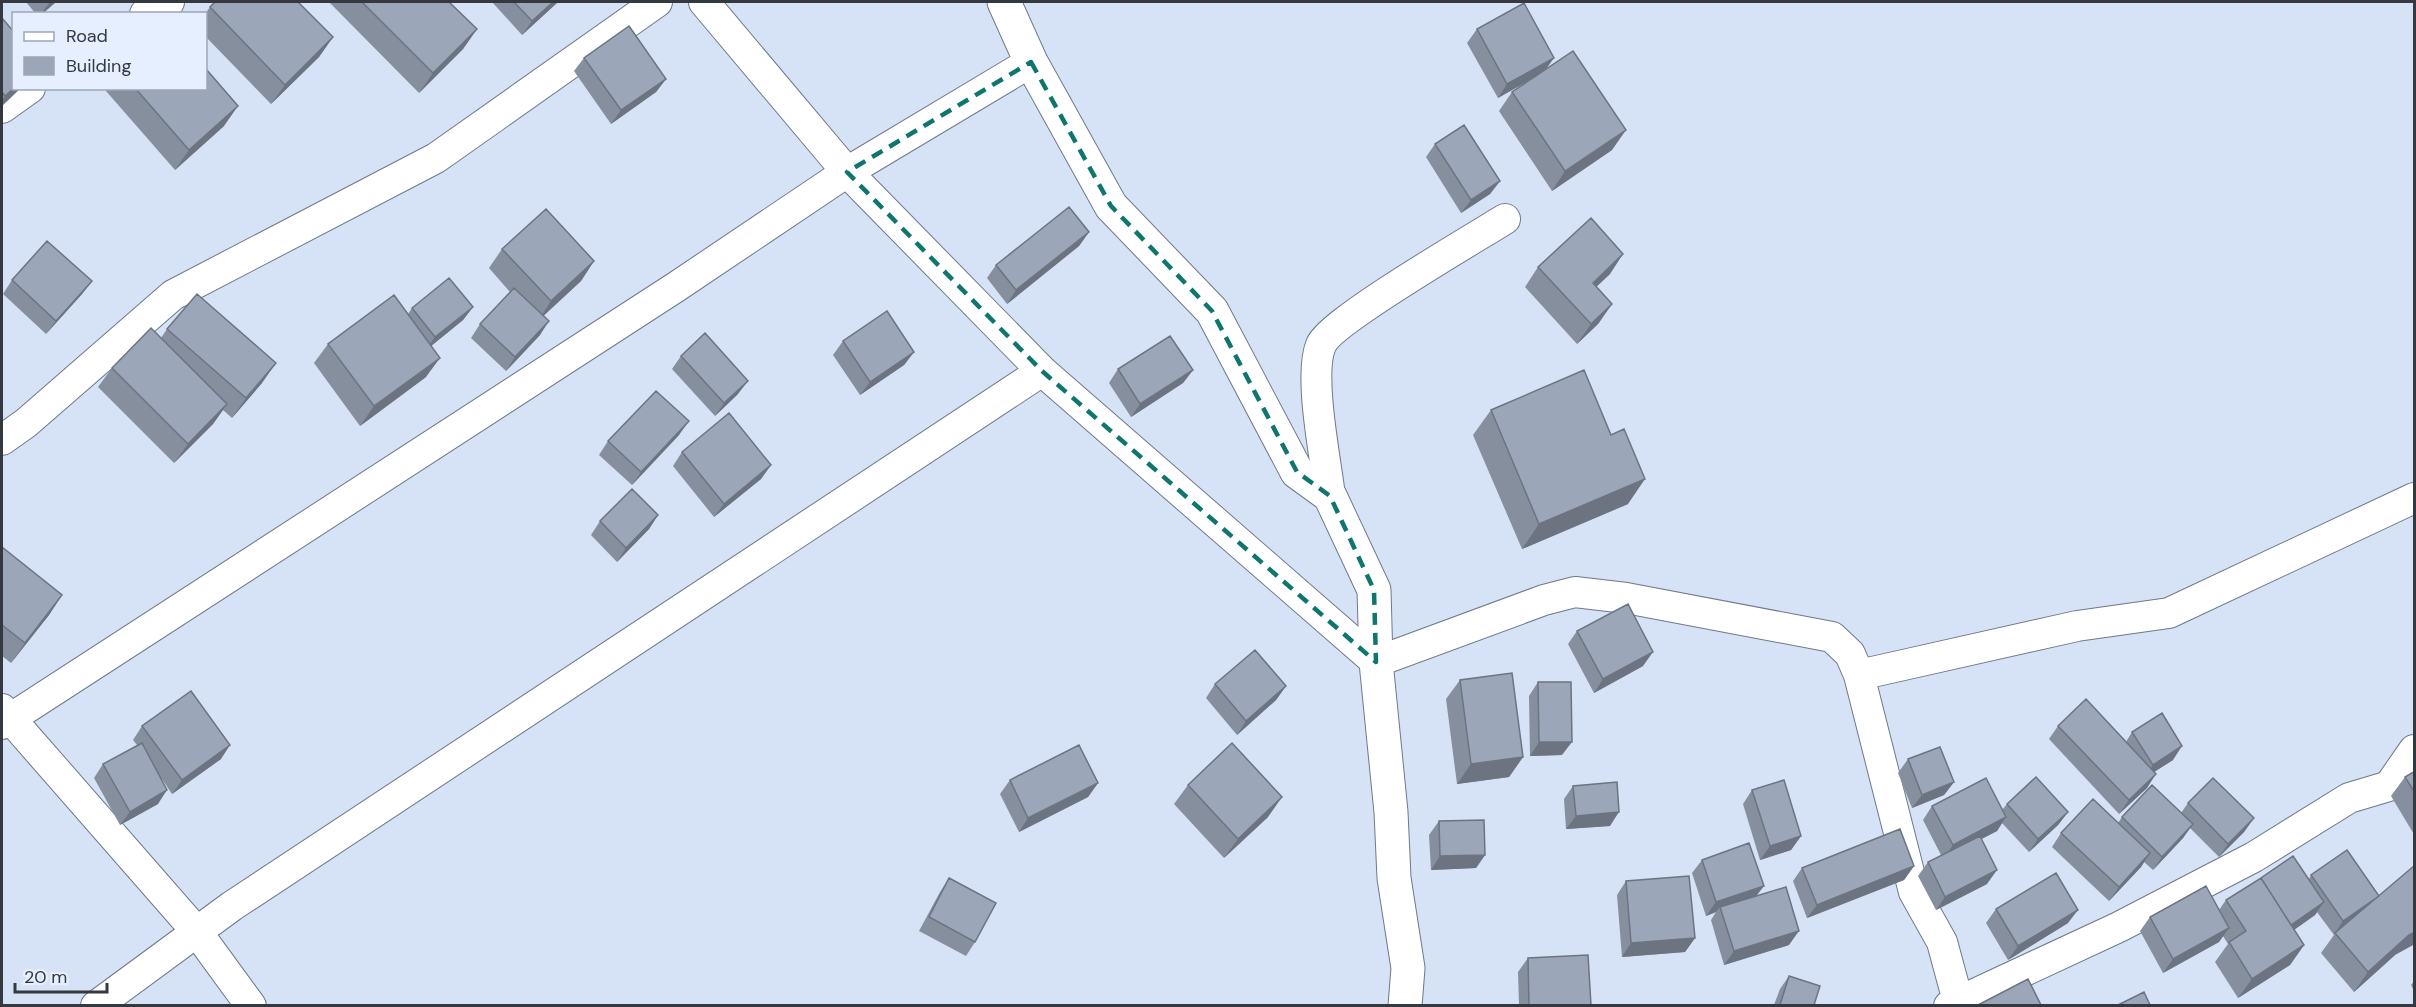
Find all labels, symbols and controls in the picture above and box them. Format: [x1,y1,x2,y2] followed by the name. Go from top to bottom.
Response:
[12,12,207,90] legend
[66,24,108,48] text: Road
[66,54,131,78] text: Building
[15,956,106,994] scale bar
[24,965,67,989] text: 20 m

